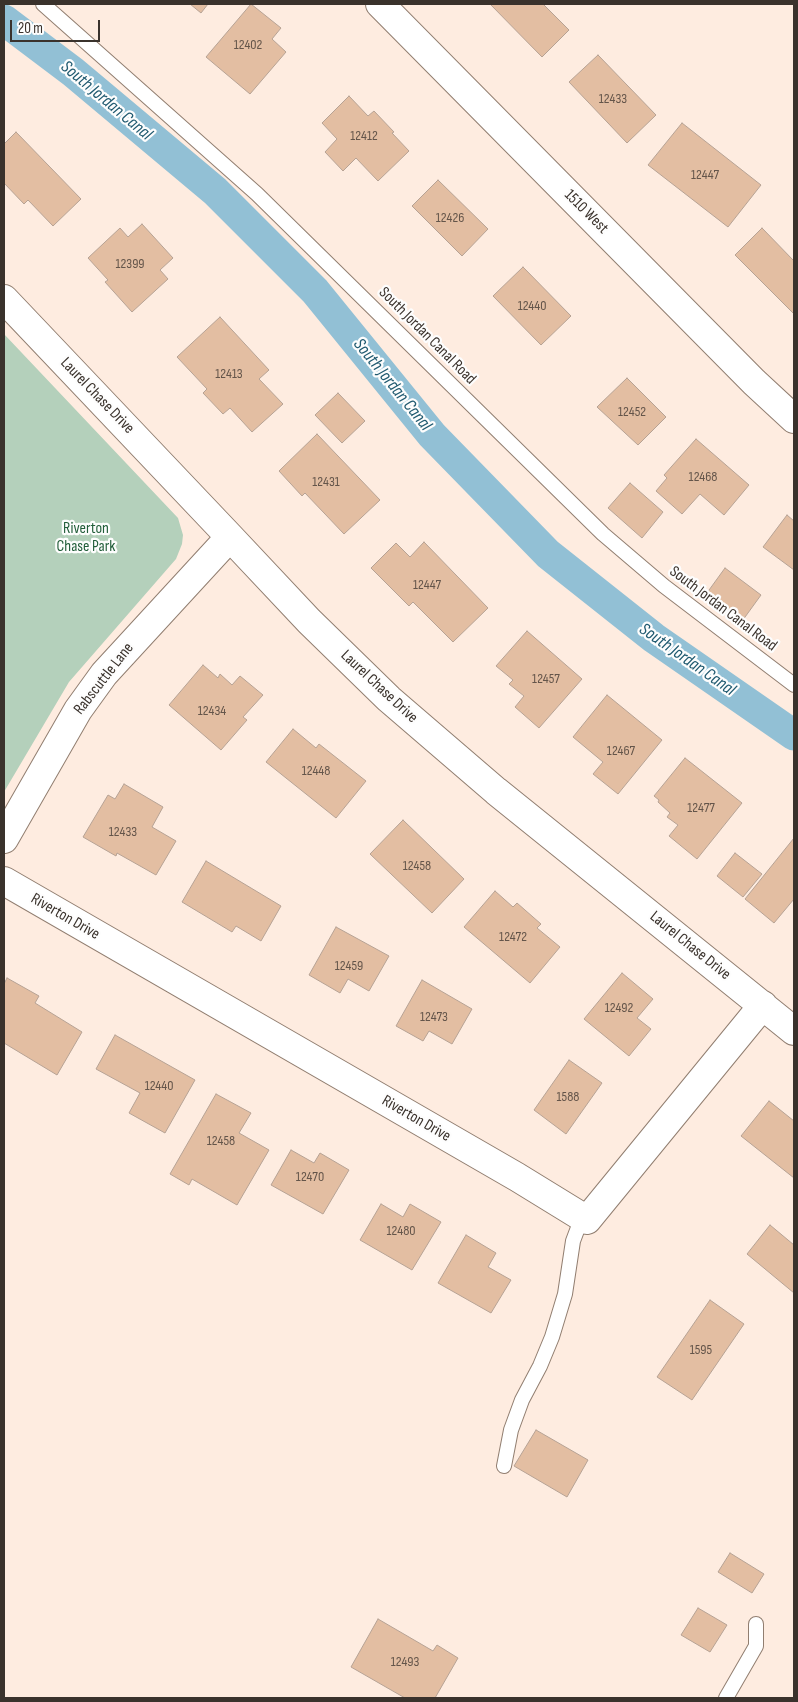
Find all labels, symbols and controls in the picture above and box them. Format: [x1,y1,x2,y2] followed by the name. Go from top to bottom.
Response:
[12,10,102,42] scale bar
[18,19,43,38] text: 20 m
[234,37,262,53] house number: 12402
[56,57,156,145] water label: South Jordan Canal
[599,91,627,107] house number: 12433
[350,128,378,144] house number: 12412
[691,167,719,183] house number: 12447
[560,186,612,238] street label: 1510 West
[436,210,464,226] house number: 12426
[115,256,145,272] house number: 12399
[374,283,480,389] street label: South Jordan Canal Road
[518,298,546,314] house number: 12440
[348,334,436,436] water label: South Jordan Canal
[56,354,138,438] street label: Laurel Chase Drive
[215,366,243,382] house number: 12413
[618,404,646,420] house number: 12452
[689,469,717,485] house number: 12468
[312,474,340,490] house number: 12431
[57,519,115,557] park label: Riverton Chase Park
[665,562,781,656] street label: South Jordan Canal Road
[413,577,441,593] house number: 12447
[635,619,739,701] water label: South Jordan Canal
[70,639,138,719] street label: Rabscuttle Lane
[336,646,422,728] street label: Laurel Chase Drive
[532,671,560,687] house number: 12457
[198,703,226,719] house number: 12434
[607,743,635,759] house number: 12467
[302,763,330,779] house number: 12448
[687,800,715,816] house number: 12477
[109,824,137,840] house number: 12433
[403,858,431,874] house number: 12458
[27,890,103,944] street label: Riverton Drive
[646,908,734,984] street label: Laurel Chase Drive
[499,929,527,945] house number: 12472
[335,958,363,974] house number: 12459
[605,1000,633,1016] house number: 12492
[420,1009,448,1025] house number: 12473
[145,1078,173,1094] house number: 12440
[557,1089,579,1105] house number: 1588
[378,1092,454,1146] street label: Riverton Drive
[207,1133,235,1149] house number: 12458
[296,1169,324,1185] house number: 12470
[386,1223,416,1239] house number: 12480
[690,1342,712,1358] house number: 1595
[391,1654,419,1670] house number: 12493

